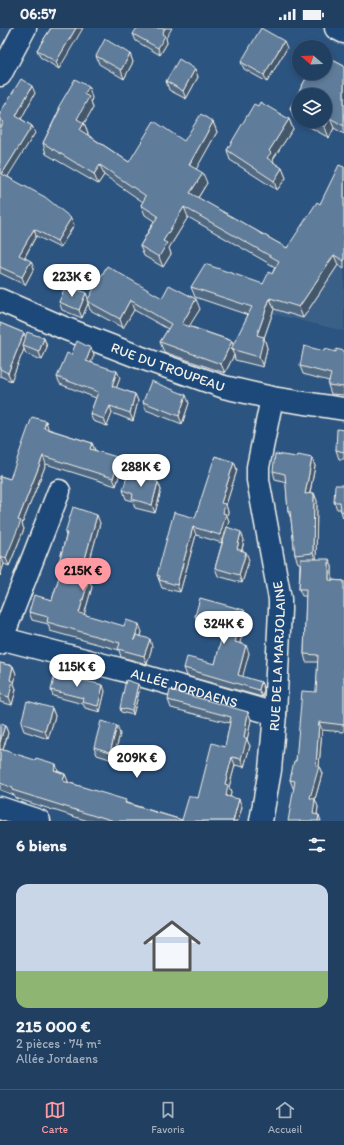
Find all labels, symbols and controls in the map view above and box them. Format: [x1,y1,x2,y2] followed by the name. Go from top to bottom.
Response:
[20,5,56,23] text: 06:57
[292,40,332,80] north arrow
[292,40,332,128] map controls
[292,88,332,128] button: layers
[39,264,105,298] pin: 223K €
[52,269,92,284] text: 223K €
[109,339,227,395] street label: RUE DU TROUPEAU
[108,454,174,488] pin: 288K €
[121,459,161,474] text: 288K €
[50,558,116,592] pin: 215K €
[64,563,102,578] text: 215K €
[265,579,289,732] street label: RUE DE LA MARJOLAINE
[191,611,257,645] pin: 324K €
[204,616,244,631] text: 324K €
[44,654,110,688] pin: 115K €
[58,659,96,674] text: 115K €
[129,664,240,711] street label: ALLÉE JORDAENS
[104,745,170,779] pin: 209K €
[117,750,157,765] text: 209K €
[306,834,328,856] icon: filters
[16,835,67,855] text: 6 biens
[136,910,208,982] icon: home
[16,1016,91,1036] text: 215 000 €
[16,1036,101,1051] text: 2 pièces · 74 m²
[16,1051,98,1066] text: Allée Jordaens
[42,1099,68,1136] tab: Carte
[151,1099,185,1136] tab: Favoris
[268,1099,302,1136] tab: Accueil

